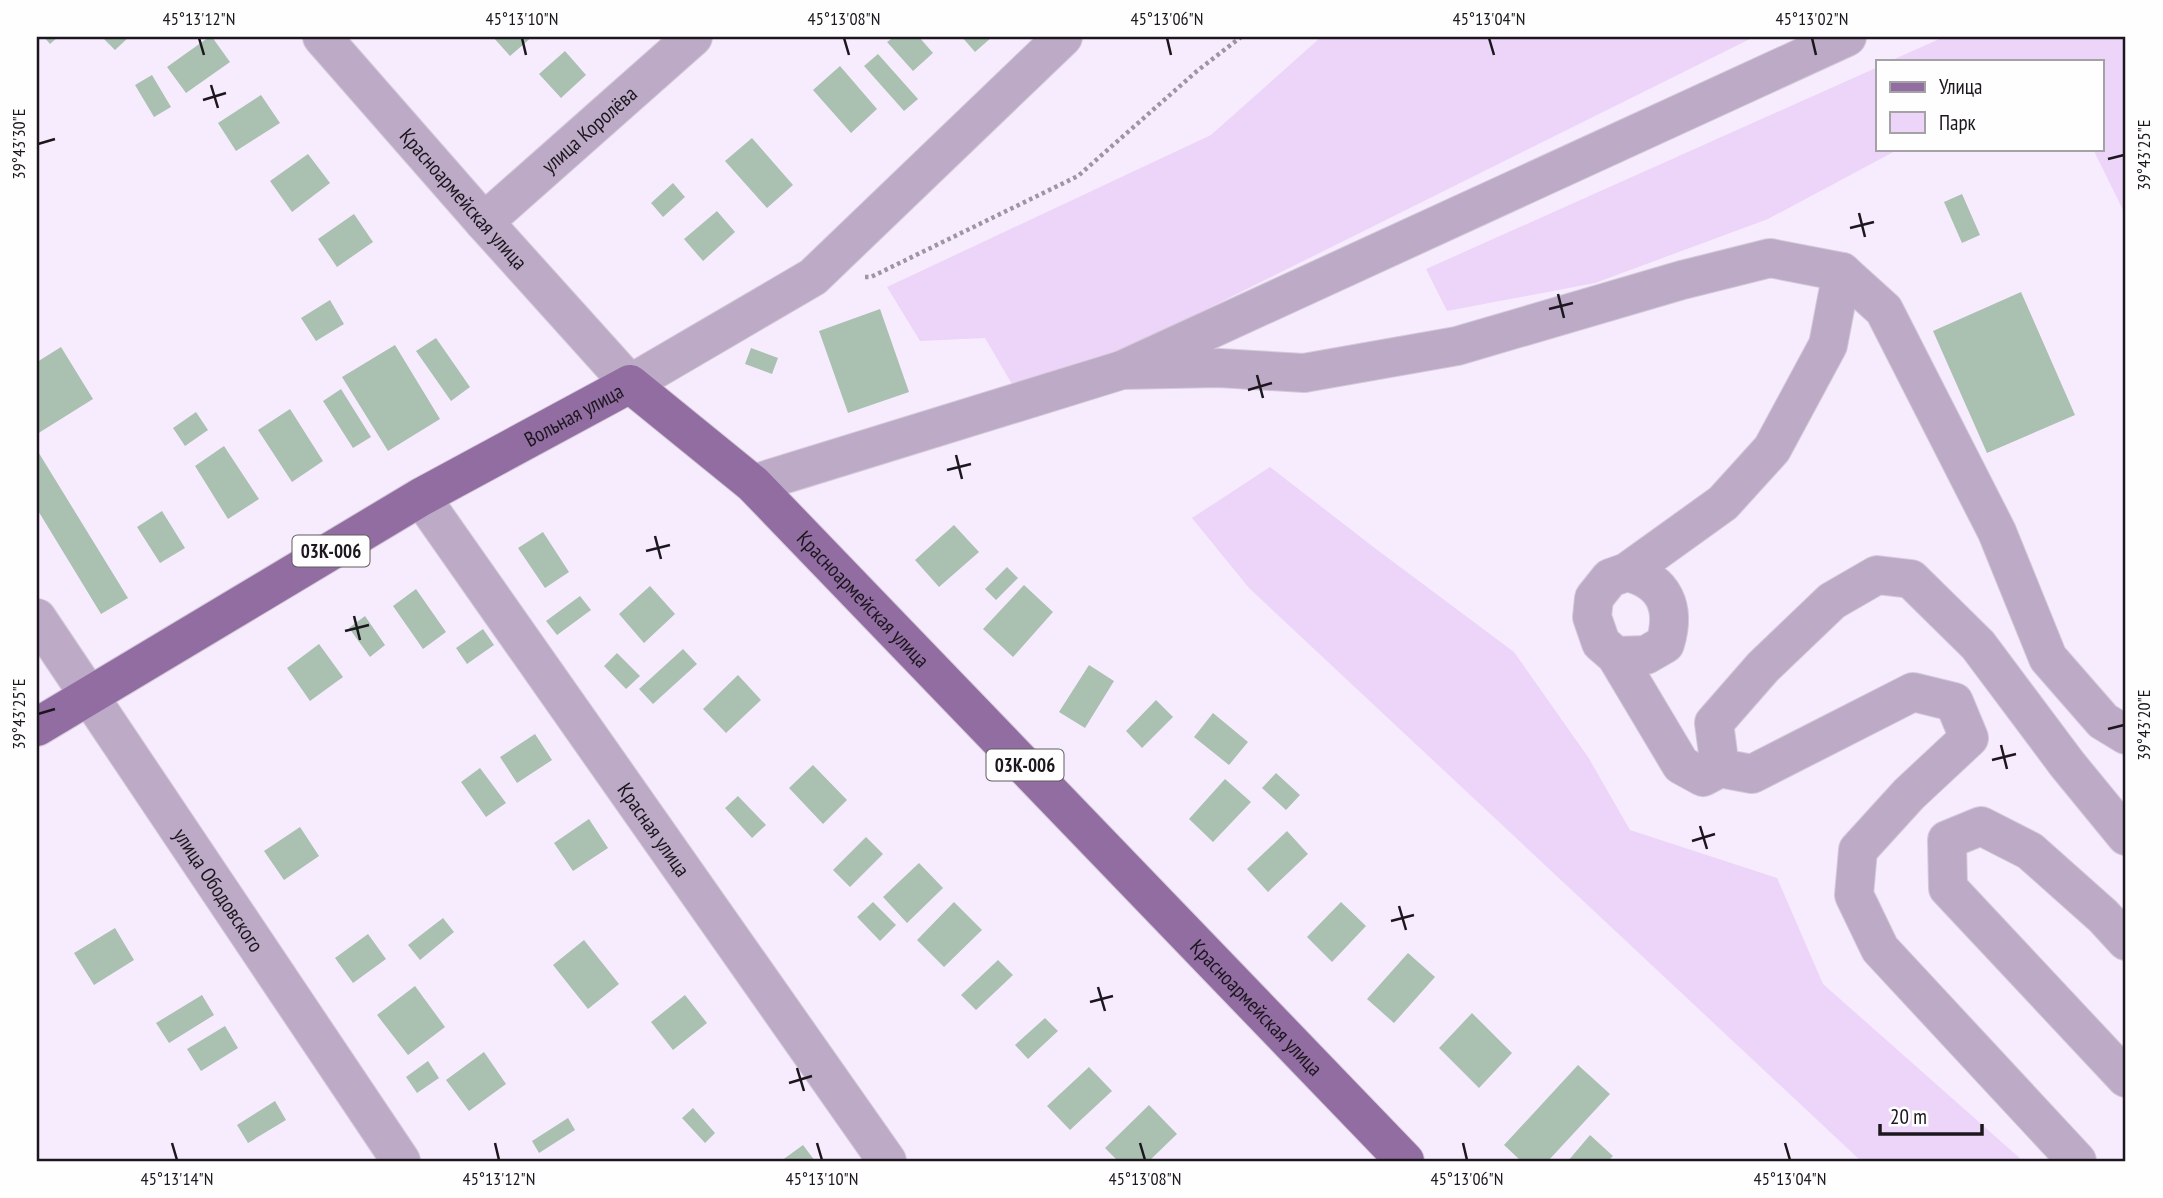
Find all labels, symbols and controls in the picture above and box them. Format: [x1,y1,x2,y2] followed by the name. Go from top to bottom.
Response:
[163,7,235,30] text: 45°13'12"N
[486,7,558,30] text: 45°13'10"N
[808,7,880,30] text: 45°13'08"N
[1131,7,1203,30] text: 45°13'06"N
[1453,7,1525,30] text: 45°13'04"N
[1776,7,1848,30] text: 45°13'02"N
[1876,60,2104,150] legend
[1939,73,1982,100] text: Улица
[536,80,642,179] street label: улица Королёва
[7,109,30,179] text: 39°43'30"E
[1939,109,1976,136] text: Парк
[2132,120,2155,190] text: 39°43'25"E
[394,122,533,275] street label: Красноармейская улица
[519,377,628,452] street label: Вольная улица
[791,525,936,673] street label: Красноармейская улица
[292,536,370,566] road number: 03К-006
[7,679,30,749] text: 39°43'25"E
[2132,690,2155,760] text: 39°43'20"E
[986,750,1064,780] road number: 03К-006
[612,777,696,882] street label: Красная улица
[168,822,270,957] street label: улица Ободовского
[1185,933,1329,1081] street label: Красноармейская улица
[1880,1093,1981,1137] scale bar
[1890,1103,1927,1130] text: 20 m
[141,1167,213,1190] text: 45°13'14"N
[463,1167,535,1190] text: 45°13'12"N
[786,1167,858,1190] text: 45°13'10"N
[1109,1167,1181,1190] text: 45°13'08"N
[1431,1167,1503,1190] text: 45°13'06"N
[1754,1167,1826,1190] text: 45°13'04"N

